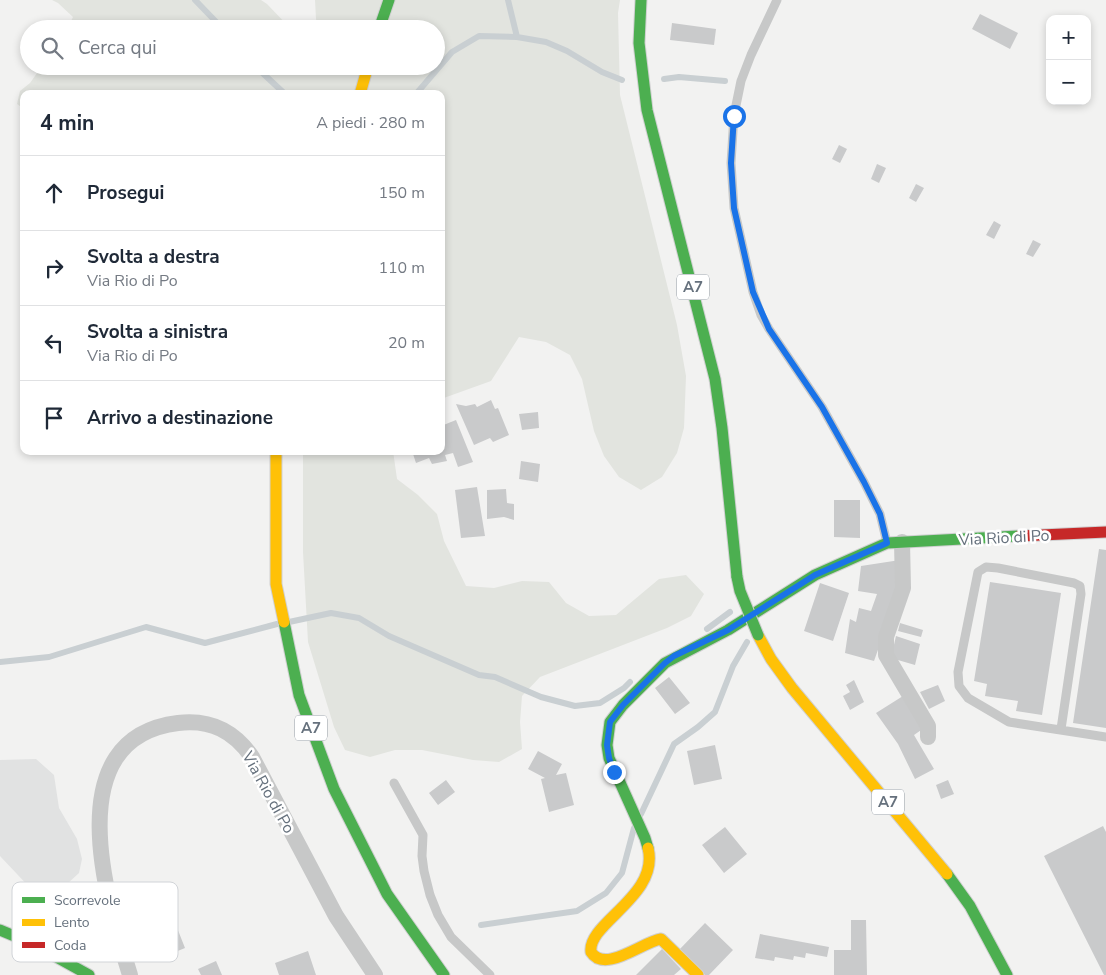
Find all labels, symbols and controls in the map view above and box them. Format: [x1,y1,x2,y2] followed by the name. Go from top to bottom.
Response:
[1046,15,1091,105] map controls
[1046,15,1091,60] button: +
[20,20,445,75] search box
[38,34,66,62] icon: search
[78,35,157,61] text: Cerca qui
[1046,60,1091,105] button: −
[723,105,746,128] route start
[40,109,94,137] text: 4 min
[316,112,425,134] text: A piedi · 280 m
[40,179,68,207] icon: ahead
[87,180,164,206] text: Prosegui
[378,182,425,204] text: 150 m
[87,244,220,270] text: Svolta a destra
[40,254,68,282] icon: right
[378,257,425,279] text: 110 m
[87,270,178,292] text: Via Rio di Po
[677,274,709,300] road number: A7
[87,319,228,345] text: Svolta a sinistra
[40,329,68,357] icon: left
[388,332,425,354] text: 20 m
[87,345,178,367] text: Via Rio di Po
[40,404,68,432] icon: arrive
[87,405,273,431] text: Arrivo a destinazione
[957,525,1050,551] street label: Via Rio di Po
[295,716,327,740] road number: A7
[236,747,300,838] street label: Via Rio di Po
[603,761,626,784] route end
[872,790,904,814] road number: A7
[12,882,178,962] legend
[54,891,120,910] text: Scorrevole
[54,913,90,932] text: Lento
[54,936,86,955] text: Coda

